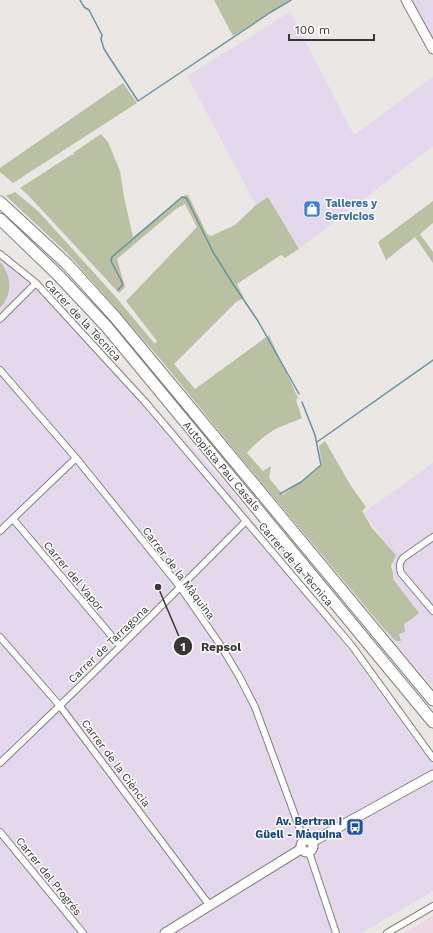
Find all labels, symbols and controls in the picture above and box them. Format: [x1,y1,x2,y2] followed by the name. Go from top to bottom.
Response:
[289,16,374,42] scale bar
[295,23,330,37] text: 100 m
[325,197,378,223] place label: Talleres y Servicios
[302,199,322,219] shop icon: Talleres y Servicios
[41,277,124,364] street label: Carrer de la Tècnica
[180,419,263,514] street label: Autopista Pau Casals
[256,520,336,609] street label: Carrer de la Tècnica
[140,525,218,622] street label: Carrer de la Màquina
[41,539,107,614] street label: Carrer del Vapor
[66,603,151,686] street label: Carrer de Tarragona
[173,634,249,658] callout: Repsol
[180,640,186,654] text: 1
[201,640,241,654] text: Repsol
[79,717,153,810] street label: Carrer de la Ciència
[255,815,343,841] place label: Av. Bertran i Güell - Màquina
[345,817,365,837] bus stop icon: Av. Bertran i Güell - Màquina
[13,835,84,918] street label: Carrer del Progrés

